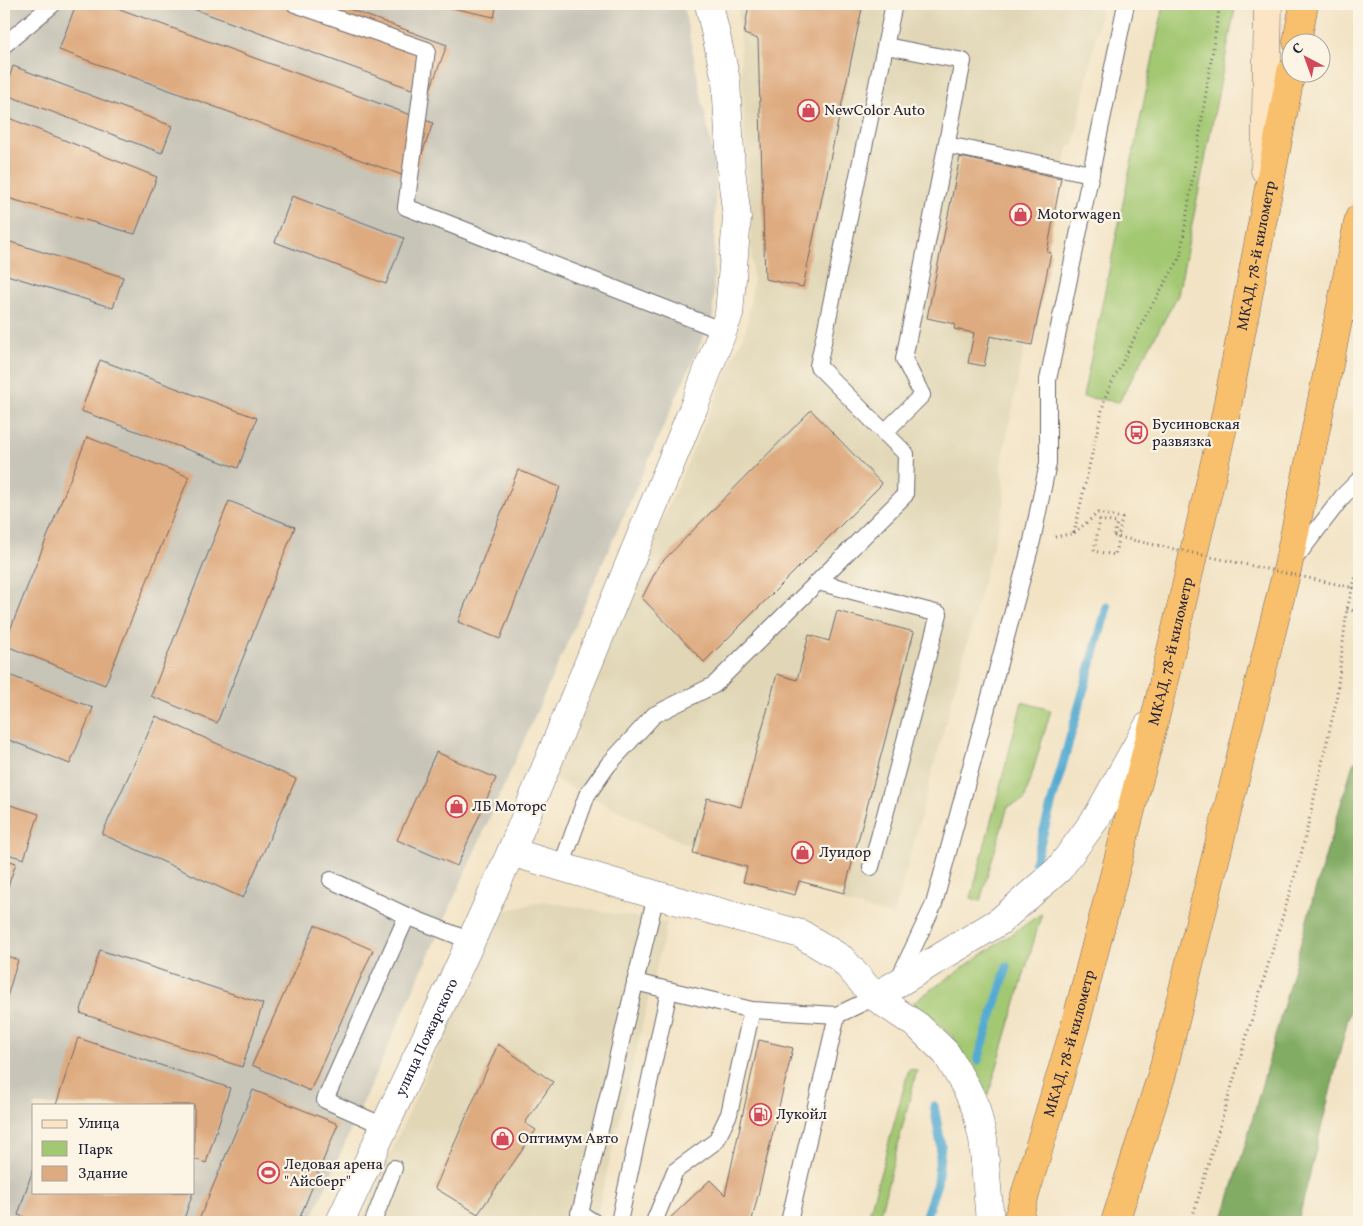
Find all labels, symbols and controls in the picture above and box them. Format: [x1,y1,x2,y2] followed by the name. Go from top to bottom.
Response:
[1280,32,1330,82] north arrow
[1289,39,1308,59] text: С
[796,98,820,122] shop icon: NewColor Auto
[824,101,925,122] place label: NewColor Auto
[1233,179,1282,332] street label: МКАД, 78-й километр
[1009,202,1033,226] shop icon: Motorwagen
[1037,205,1121,226] place label: Motorwagen
[1152,415,1240,453] place label: Бусиновская развязка
[1124,421,1148,445] bus stop icon: Бусиновская развязка
[1144,575,1200,728] street label: МКАД, 78-й километр
[444,794,468,818] shop icon: ЛБ Моторс
[472,797,547,818] place label: ЛБ Моторс
[791,840,815,864] shop icon: Луидор
[819,843,871,864] place label: Луидор
[1040,968,1101,1120] street label: МКАД, 78-й километр
[391,975,464,1100] street label: улица Пожарского
[748,1102,772,1126] fuel station icon: Лукойл
[32,1104,195,1194] legend
[776,1105,827,1126] place label: Лукойл
[78,1114,120,1135] text: Улица
[490,1126,514,1150] shop icon: Оптимум Авто
[518,1129,618,1150] place label: Оптимум Авто
[78,1140,113,1161] text: Парк
[284,1155,383,1193] place label: Ледовая арена "Айсберг"
[256,1161,280,1185] sports icon: Ледовая арена "Айсберг"
[78,1164,128,1185] text: Здание

